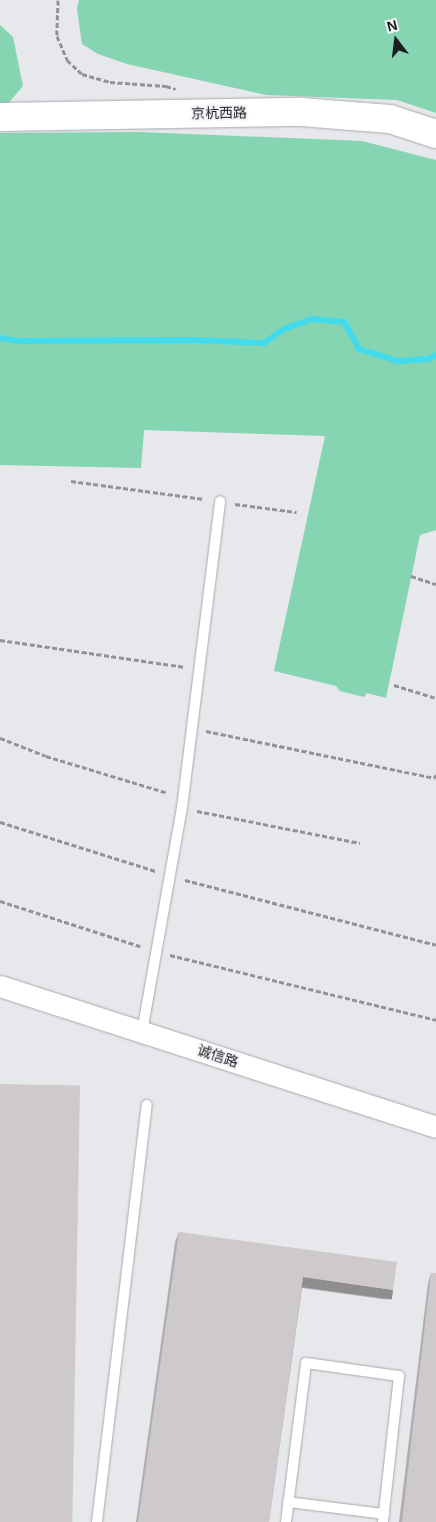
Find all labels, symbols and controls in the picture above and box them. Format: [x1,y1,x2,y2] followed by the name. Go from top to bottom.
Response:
[371,15,421,65] north arrow
[385,16,399,35] text: N
[191,104,247,122] street label: 京杭西路
[195,1042,241,1070] street label: 诚信路

